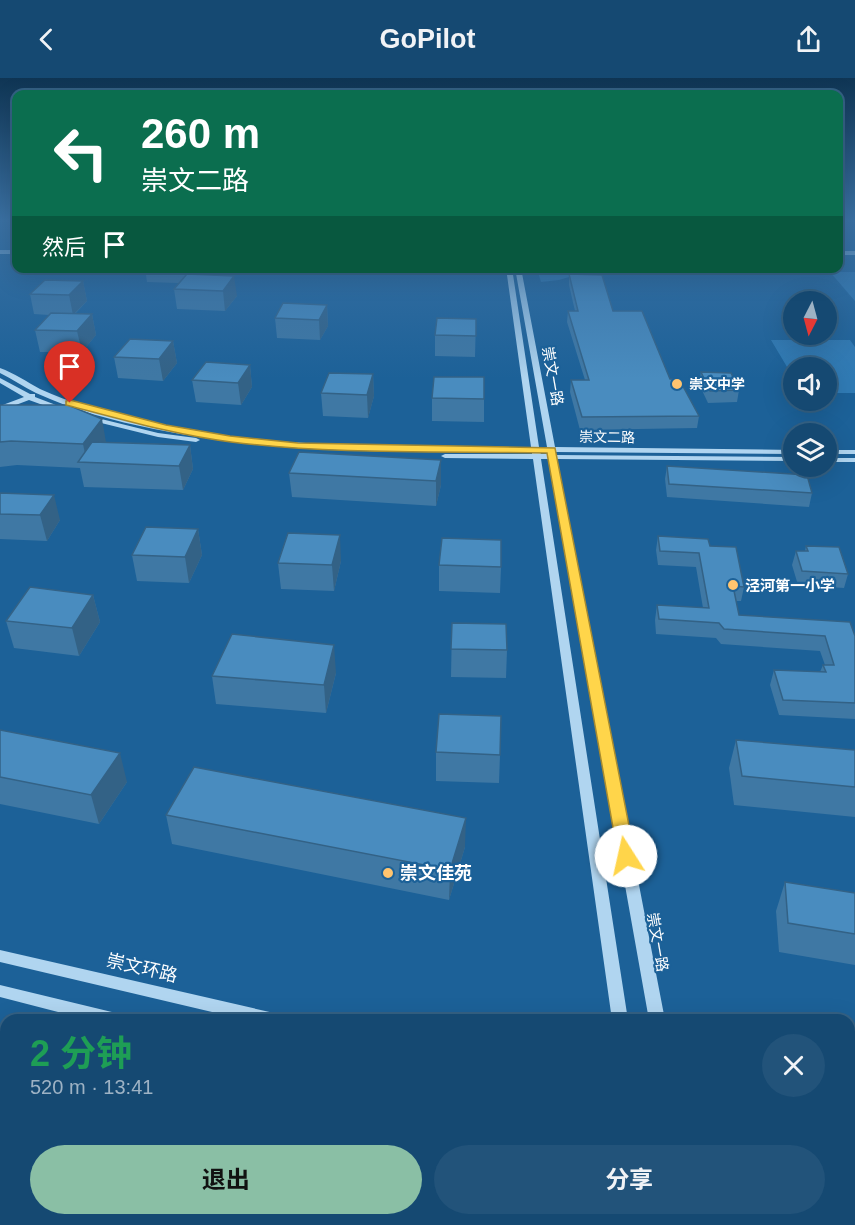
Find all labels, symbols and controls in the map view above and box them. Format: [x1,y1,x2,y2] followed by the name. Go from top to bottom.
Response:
[30,23,63,56] icon: back
[792,23,825,56] icon: share
[380,24,476,54] text: GoPilot
[141,110,260,157] text: 260 m
[42,114,120,192] icon: left
[141,166,249,196] text: 崇文二路
[98,228,131,261] icon: arrive
[42,235,86,260] text: 然后
[783,291,837,345] north arrow
[783,291,837,477] map controls
[44,341,95,403] pin
[539,345,567,407] street label: 崇文一路
[53,350,86,383] icon: arrive
[783,357,837,411] button: sound
[689,376,745,392] place label: 崇文中学
[670,377,684,391] marker: 崇文中学
[783,423,837,477] button: layers
[579,429,635,445] street label: 崇文二路
[745,577,835,594] place label: 泾河第一小学
[726,578,740,592] marker: 泾河第一小学
[594,824,658,888] position arrow
[400,863,472,883] place label: 崇文佳苑
[381,866,395,880] marker: 崇文佳苑
[644,911,672,973] street label: 崇文一路
[105,950,179,986] street label: 崇文环路
[30,1033,132,1074] text: 2 分钟
[762,1034,825,1097] button: close
[30,1076,153,1098] text: 520 m · 13:41
[30,1145,422,1214] button: 退出
[434,1145,825,1214] button: 分享

